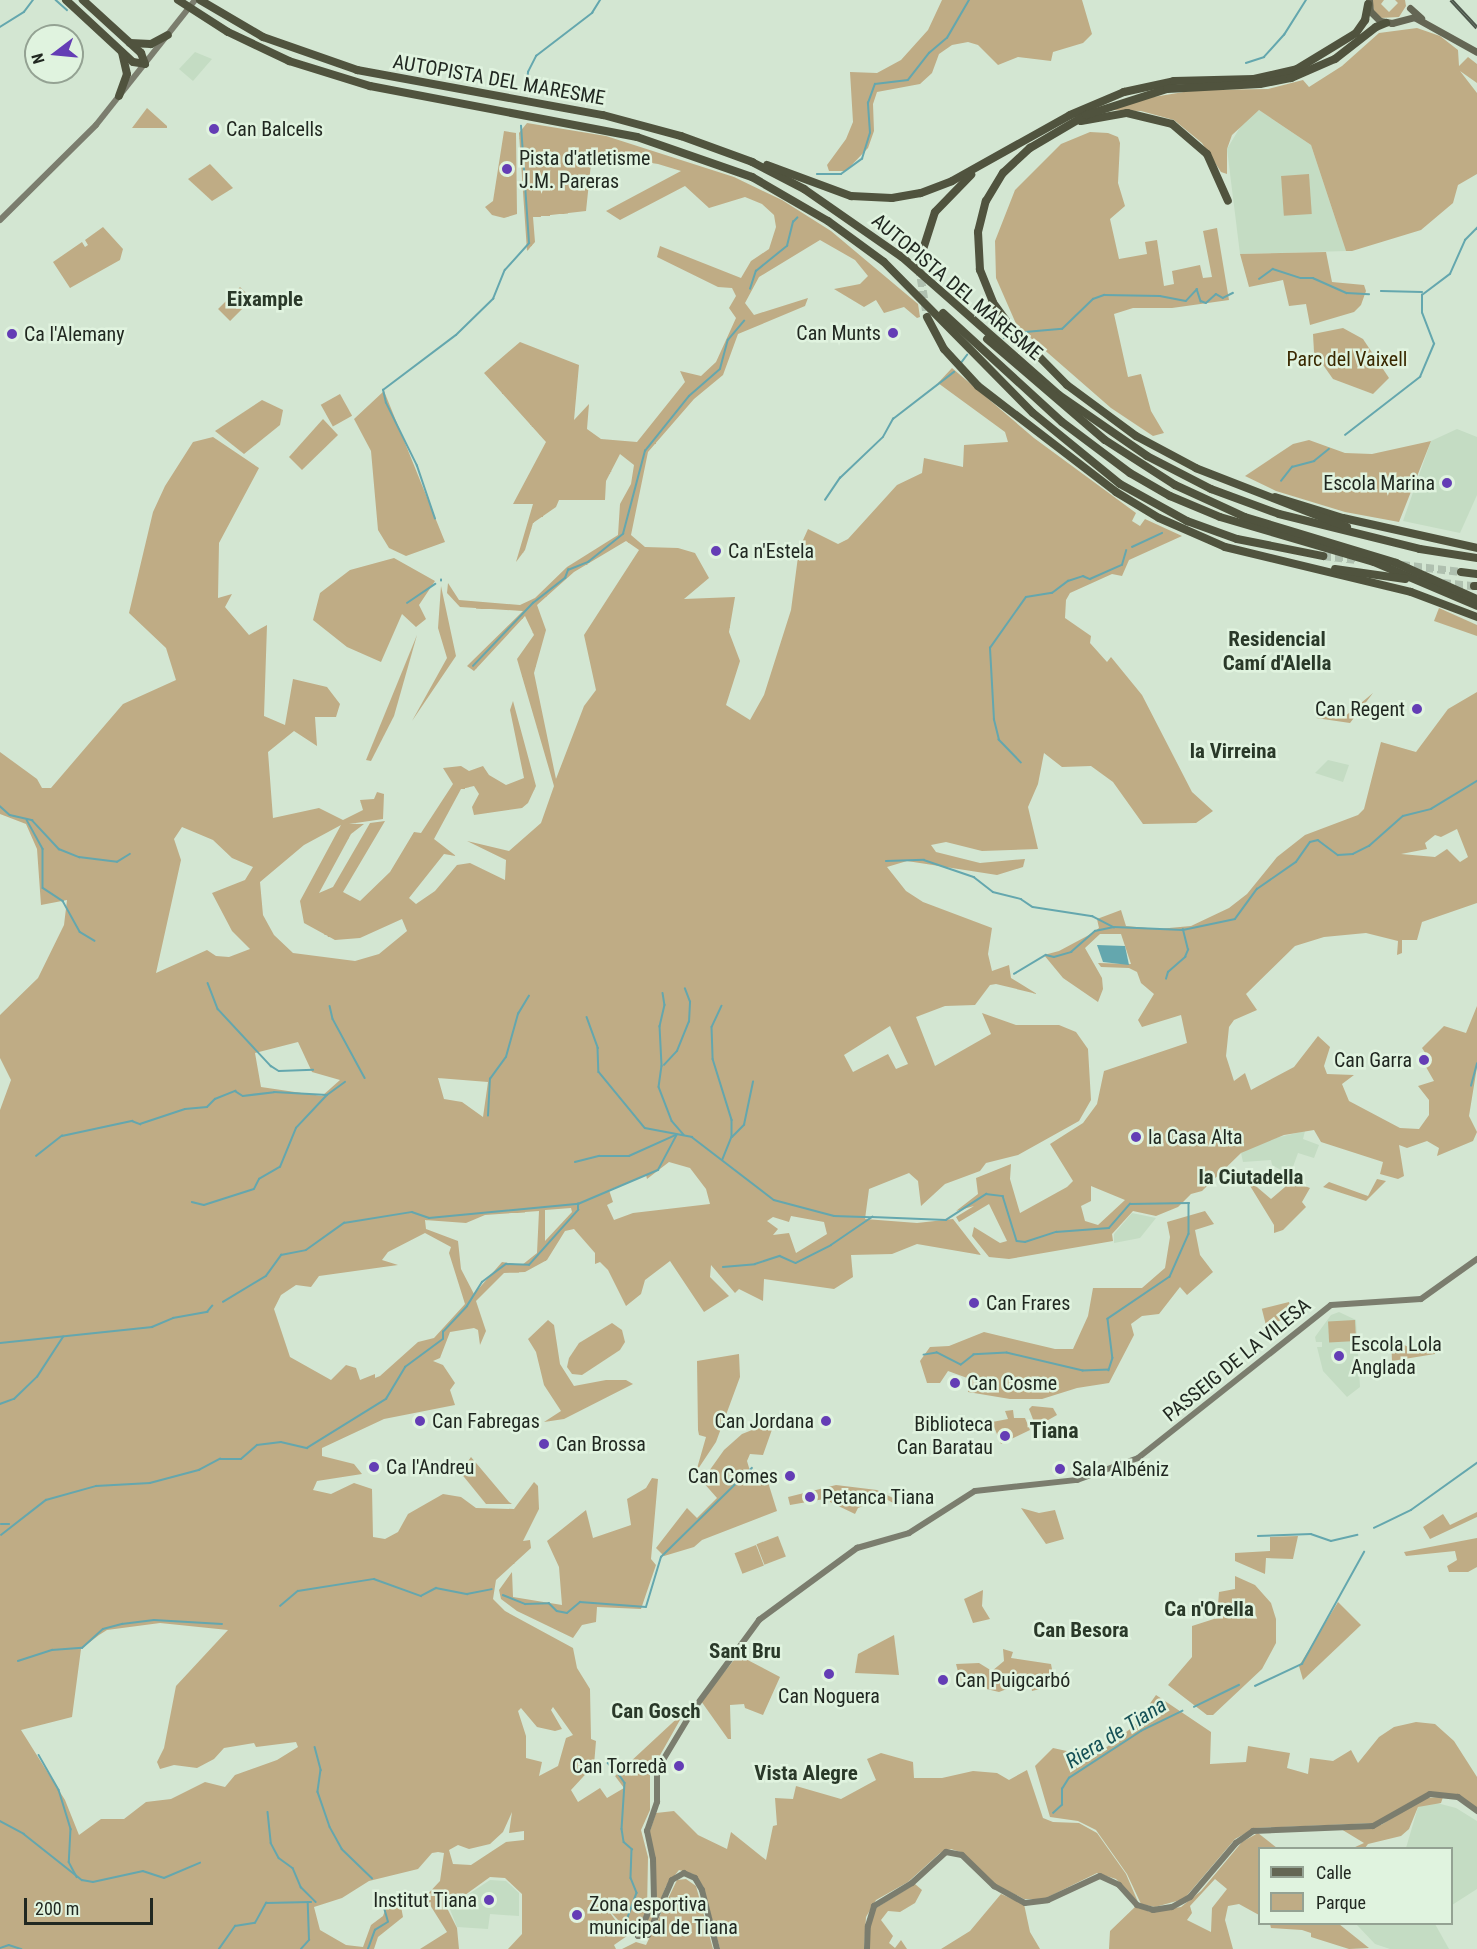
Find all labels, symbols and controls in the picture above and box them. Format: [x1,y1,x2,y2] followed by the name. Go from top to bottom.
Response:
[24,24,84,84] north arrow
[391,49,607,111] street label: AUTOPISTA DEL MARESME
[28,51,49,66] text: N
[226,117,323,141] place label: Can Balcells
[207,122,221,136] marker: Can Balcells
[519,146,650,193] place label: Pista d'atletisme J.M. Pareras
[500,162,514,176] marker: Pista d'atletisme J.M. Pareras
[867,209,1047,365] street label: AUTOPISTA DEL MARESME
[227,286,303,312] district label: Eixample
[796,321,881,345] place label: Can Munts
[24,322,125,346] place label: Ca l'Alemany
[886,326,900,340] marker: Can Munts
[5,327,19,341] marker: Ca l'Alemany
[1287,347,1407,371] park label: Parc del Vaixell
[1323,471,1435,495] place label: Escola Marina
[1440,476,1454,490] marker: Escola Marina
[728,539,814,563] place label: Ca n'Estela
[709,544,723,558] marker: Ca n'Estela
[1223,626,1331,676] district label: Residencial Camí d'Alella
[1315,697,1405,721] place label: Can Regent
[1410,702,1424,716] marker: Can Regent
[1190,738,1276,764] district label: la Virreina
[1334,1048,1412,1072] place label: Can Garra
[1417,1053,1431,1067] marker: Can Garra
[1148,1125,1243,1149] place label: la Casa Alta
[1129,1130,1143,1144] marker: la Casa Alta
[1199,1164,1303,1190] district label: la Ciutadella
[986,1291,1070,1315] place label: Can Frares
[1158,1293,1316,1427] street label: PASSEIG DE LA VILESA
[967,1296,981,1310] marker: Can Frares
[1351,1332,1442,1379] place label: Escola Lola Anglada
[1332,1349,1346,1363] marker: Escola Lola Anglada
[967,1371,1057,1395] place label: Can Cosme
[948,1376,962,1390] marker: Can Cosme
[432,1409,540,1433] place label: Can Fabregas
[714,1409,814,1433] place label: Can Jordana
[897,1412,993,1459] place label: Biblioteca Can Baratau
[413,1414,427,1428] marker: Can Fabregas
[819,1414,833,1428] marker: Can Jordana
[1029,1418,1079,1444] district label: Tiana
[998,1429,1012,1443] marker: Biblioteca Can Baratau
[556,1432,646,1456] place label: Can Brossa
[537,1437,551,1451] marker: Can Brossa
[386,1455,475,1479] place label: Ca l'Andreu
[1072,1457,1169,1481] place label: Sala Albéniz
[367,1460,381,1474] marker: Ca l'Andreu
[1053,1462,1067,1476] marker: Sala Albéniz
[688,1464,778,1488] place label: Can Comes
[783,1469,797,1483] marker: Can Comes
[822,1485,935,1509] place label: Petanca Tiana
[803,1490,817,1504] marker: Petanca Tiana
[1164,1596,1254,1622] district label: Ca n'Orella
[1033,1617,1129,1643] district label: Can Besora
[709,1638,781,1664] district label: Sant Bru
[822,1667,836,1681] marker: Can Noguera
[955,1668,1070,1692] place label: Can Puigcarbó
[936,1673,950,1687] marker: Can Puigcarbó
[778,1684,880,1708] place label: Can Noguera
[1061,1692,1171,1774] water label: Riera de Tiana
[611,1698,701,1724] district label: Can Gosch
[571,1754,667,1778] place label: Can Torredà
[672,1759,686,1773] marker: Can Torredà
[754,1760,858,1786] district label: Vista Alegre
[1258,1847,1453,1925] legend
[1316,1862,1352,1883] text: Calle
[27,1886,156,1924] scale bar
[373,1888,477,1912] place label: Institut Tiana
[589,1892,738,1939] place label: Zona esportiva municipal de Tiana
[1316,1892,1366,1913] text: Parque
[482,1893,496,1907] marker: Institut Tiana
[35,1898,79,1919] text: 200 m
[570,1908,584,1922] marker: Zona esportiva municipal de Tiana

